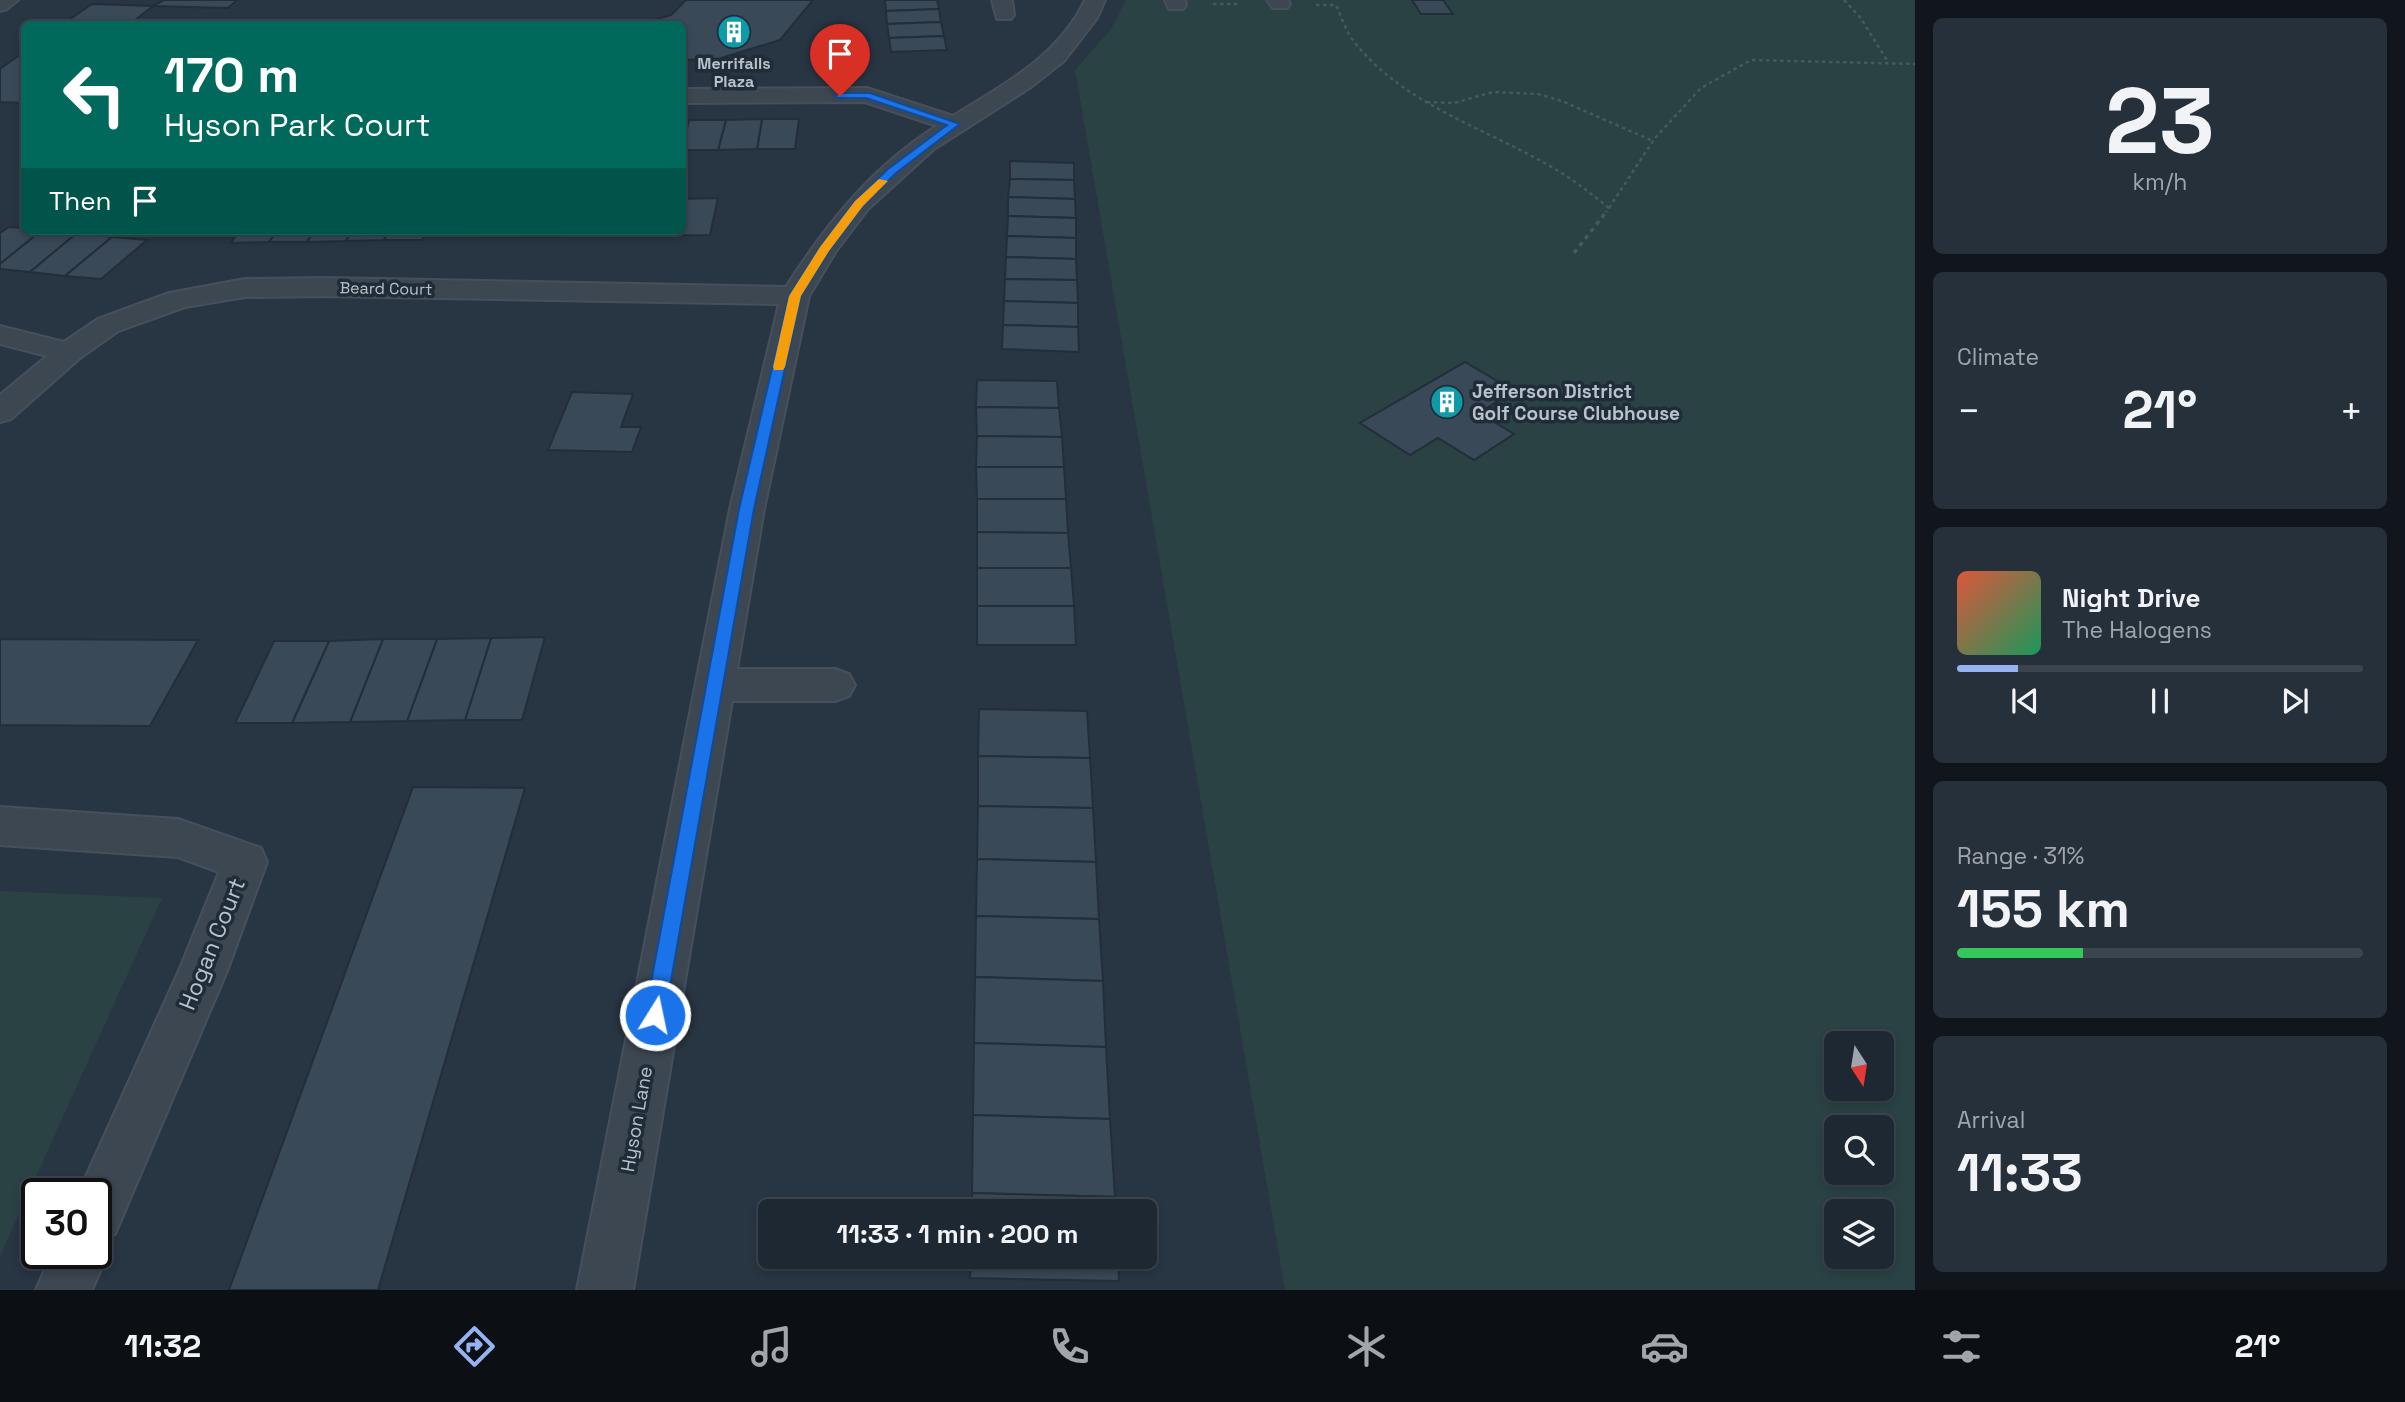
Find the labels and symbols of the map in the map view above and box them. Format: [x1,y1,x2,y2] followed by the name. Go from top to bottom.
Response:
[715,13,753,51] building icon: Merrifalls Plaza
[810,24,870,96] pin
[697,53,771,92] place label: Merrifalls Plaza
[339,277,433,300] street label: Beard Court
[1472,379,1680,426] place label: Jefferson District Golf Course Clubhouse
[1428,383,1466,421] building icon: Jefferson District Golf Course Clubhouse
[172,874,252,1014] street label: Hogan Court
[618,978,692,1052] position arrow
[1824,1031,1894,1101] north arrow
[615,1064,658,1174] street label: Hyson Lane
[21,1178,112,1269] speed limit sign: 30

